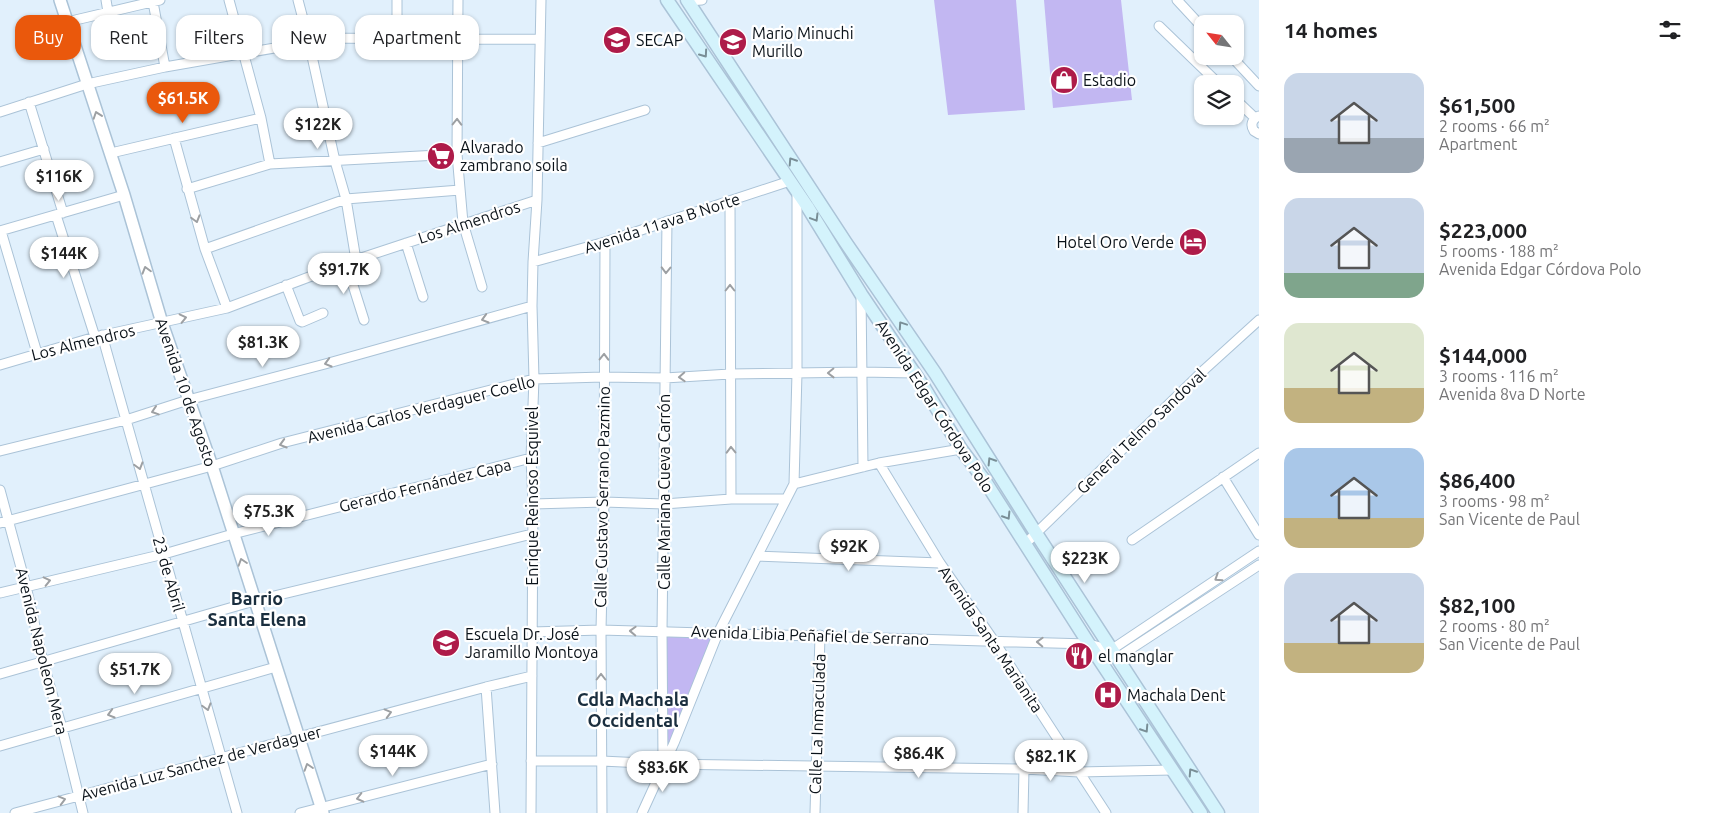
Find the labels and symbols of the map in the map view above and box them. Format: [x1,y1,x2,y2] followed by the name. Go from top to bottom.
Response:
[1194,15,1244,65] north arrow
[752,24,854,60] place label: Mario Minuchi Murillo
[602,25,632,55] school or university icon: SECAP
[718,27,748,57] school or university icon: Mario Minuchi Murillo
[636,31,683,49] place label: SECAP
[698,49,707,58] one-way arrow
[1049,65,1079,95] shop icon: Estadio
[1083,71,1136,89] place label: Estadio
[142,82,224,124] pin: $61.5K
[283,108,353,150] pin: $122K
[93,111,103,120] one-way arrow
[452,118,462,126] one-way arrow
[460,138,568,174] place label: Alvarado zambrano soila
[426,141,456,171] supermarket icon: Alvarado zambrano soila
[789,158,798,167] one-way arrow
[24,160,94,202] pin: $116K
[582,189,742,257] street label: Avenida 11ava B Norte
[416,197,522,247] street label: Los Almendros
[808,213,818,222] one-way arrow
[190,214,200,223] one-way arrow
[1178,227,1208,257] hotel icon: Hotel Oro Verde
[1056,233,1174,251] place label: Hotel Oro Verde
[29,236,99,279] pin: $144K
[303,252,385,295] pin: $91.7K
[142,266,152,275] one-way arrow
[661,266,671,274] one-way arrow
[725,284,735,292] one-way arrow
[178,313,187,324] one-way arrow
[480,313,489,324] one-way arrow
[152,315,220,469] street label: Avenida 10 de Agosto
[872,316,998,496] street label: Avenida Edgar Córdova Polo
[29,320,137,364] street label: Los Almendros
[899,321,908,331] one-way arrow
[222,326,304,368] pin: $81.3K
[599,353,609,360] one-way arrow
[325,358,333,368] one-way arrow
[1073,365,1209,497] street label: General Telmo Sandoval
[826,368,834,378] one-way arrow
[305,372,537,446] street label: Avenida Carlos Verdaguer Coello
[677,372,685,383] one-way arrow
[591,386,613,608] street label: Calle Gustavo Serrano Pazmino
[655,394,673,590] street label: Calle Mariana Cueva Carrón
[151,405,160,415] one-way arrow
[523,406,541,586] street label: Enrique Reinoso Esquivel
[279,438,288,448] one-way arrow
[726,446,736,454] one-way arrow
[337,455,513,515] street label: Gerardo Fernández Capa
[987,458,997,467] one-way arrow
[133,462,144,471] one-way arrow
[228,494,310,537] pin: $75.3K
[1001,511,1011,520] one-way arrow
[819,530,879,572] pin: $92K
[150,534,188,614] street label: 23 de Abril
[1050,542,1120,584] pin: $223K
[237,558,247,567] one-way arrow
[935,562,1047,716] street label: Avenida Santa Marianita
[13,566,71,736] street label: Avenida Napoleon Mera
[1215,572,1224,581] one-way arrow
[43,576,52,587] one-way arrow
[207,588,307,629] district label: Barrio Santa Elena
[691,622,929,648] street label: Avenida Libia Peñafiel de Serrano
[465,625,598,661] place label: Escuela Dr. José Jaramillo Montoya
[629,625,637,636] one-way arrow
[431,628,461,658] school or university icon: Escuela Dr. José Jaramillo Montoya
[1036,637,1044,648] one-way arrow
[1064,641,1094,671] restaurant icon: el manglar
[1098,647,1174,665] place label: el manglar
[94,652,176,695] pin: $51.7K
[806,653,828,795] street label: Calle La Inmaculada
[596,673,606,680] one-way arrow
[1093,680,1123,710] hospital icon: Machala Dent
[1127,686,1226,704] place label: Machala Dent
[577,689,689,730] district label: Cdla Machala Occidental
[201,702,212,711] one-way arrow
[383,708,392,719] one-way arrow
[107,709,116,719] one-way arrow
[79,722,323,804] street label: Avenida Luz Sanchez de Verdaguer
[1138,723,1148,732] one-way arrow
[358,734,428,777] pin: $144K
[878,736,960,779] pin: $86.4K
[1010,740,1092,782] pin: $82.1K
[622,750,704,793] pin: $83.6K
[304,763,314,771] one-way arrow
[1189,768,1198,778] one-way arrow
[356,792,365,803] one-way arrow
[57,796,65,806] one-way arrow

